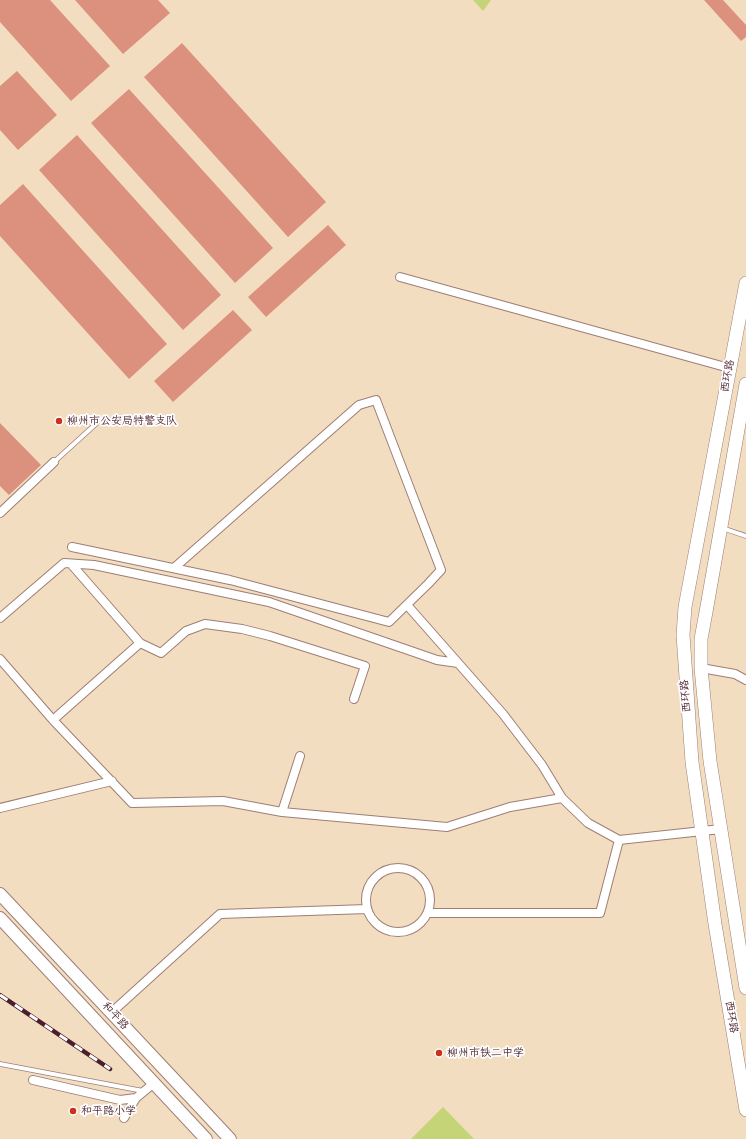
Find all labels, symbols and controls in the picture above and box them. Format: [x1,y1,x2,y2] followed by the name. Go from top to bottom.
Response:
[719,359,737,393] street label: 西环路
[67,414,177,428] place label: 柳州市公安局特警支队
[54,416,64,426] marker: 柳州市公安局特警支队
[678,679,694,713] street label: 西环路
[99,999,131,1033] street label: 和平路
[722,1000,740,1034] street label: 西环路
[447,1046,524,1060] place label: 柳州市铁二中学
[434,1048,444,1058] marker: 柳州市铁二中学
[81,1104,136,1118] place label: 和平路小学
[68,1106,78,1116] marker: 和平路小学

